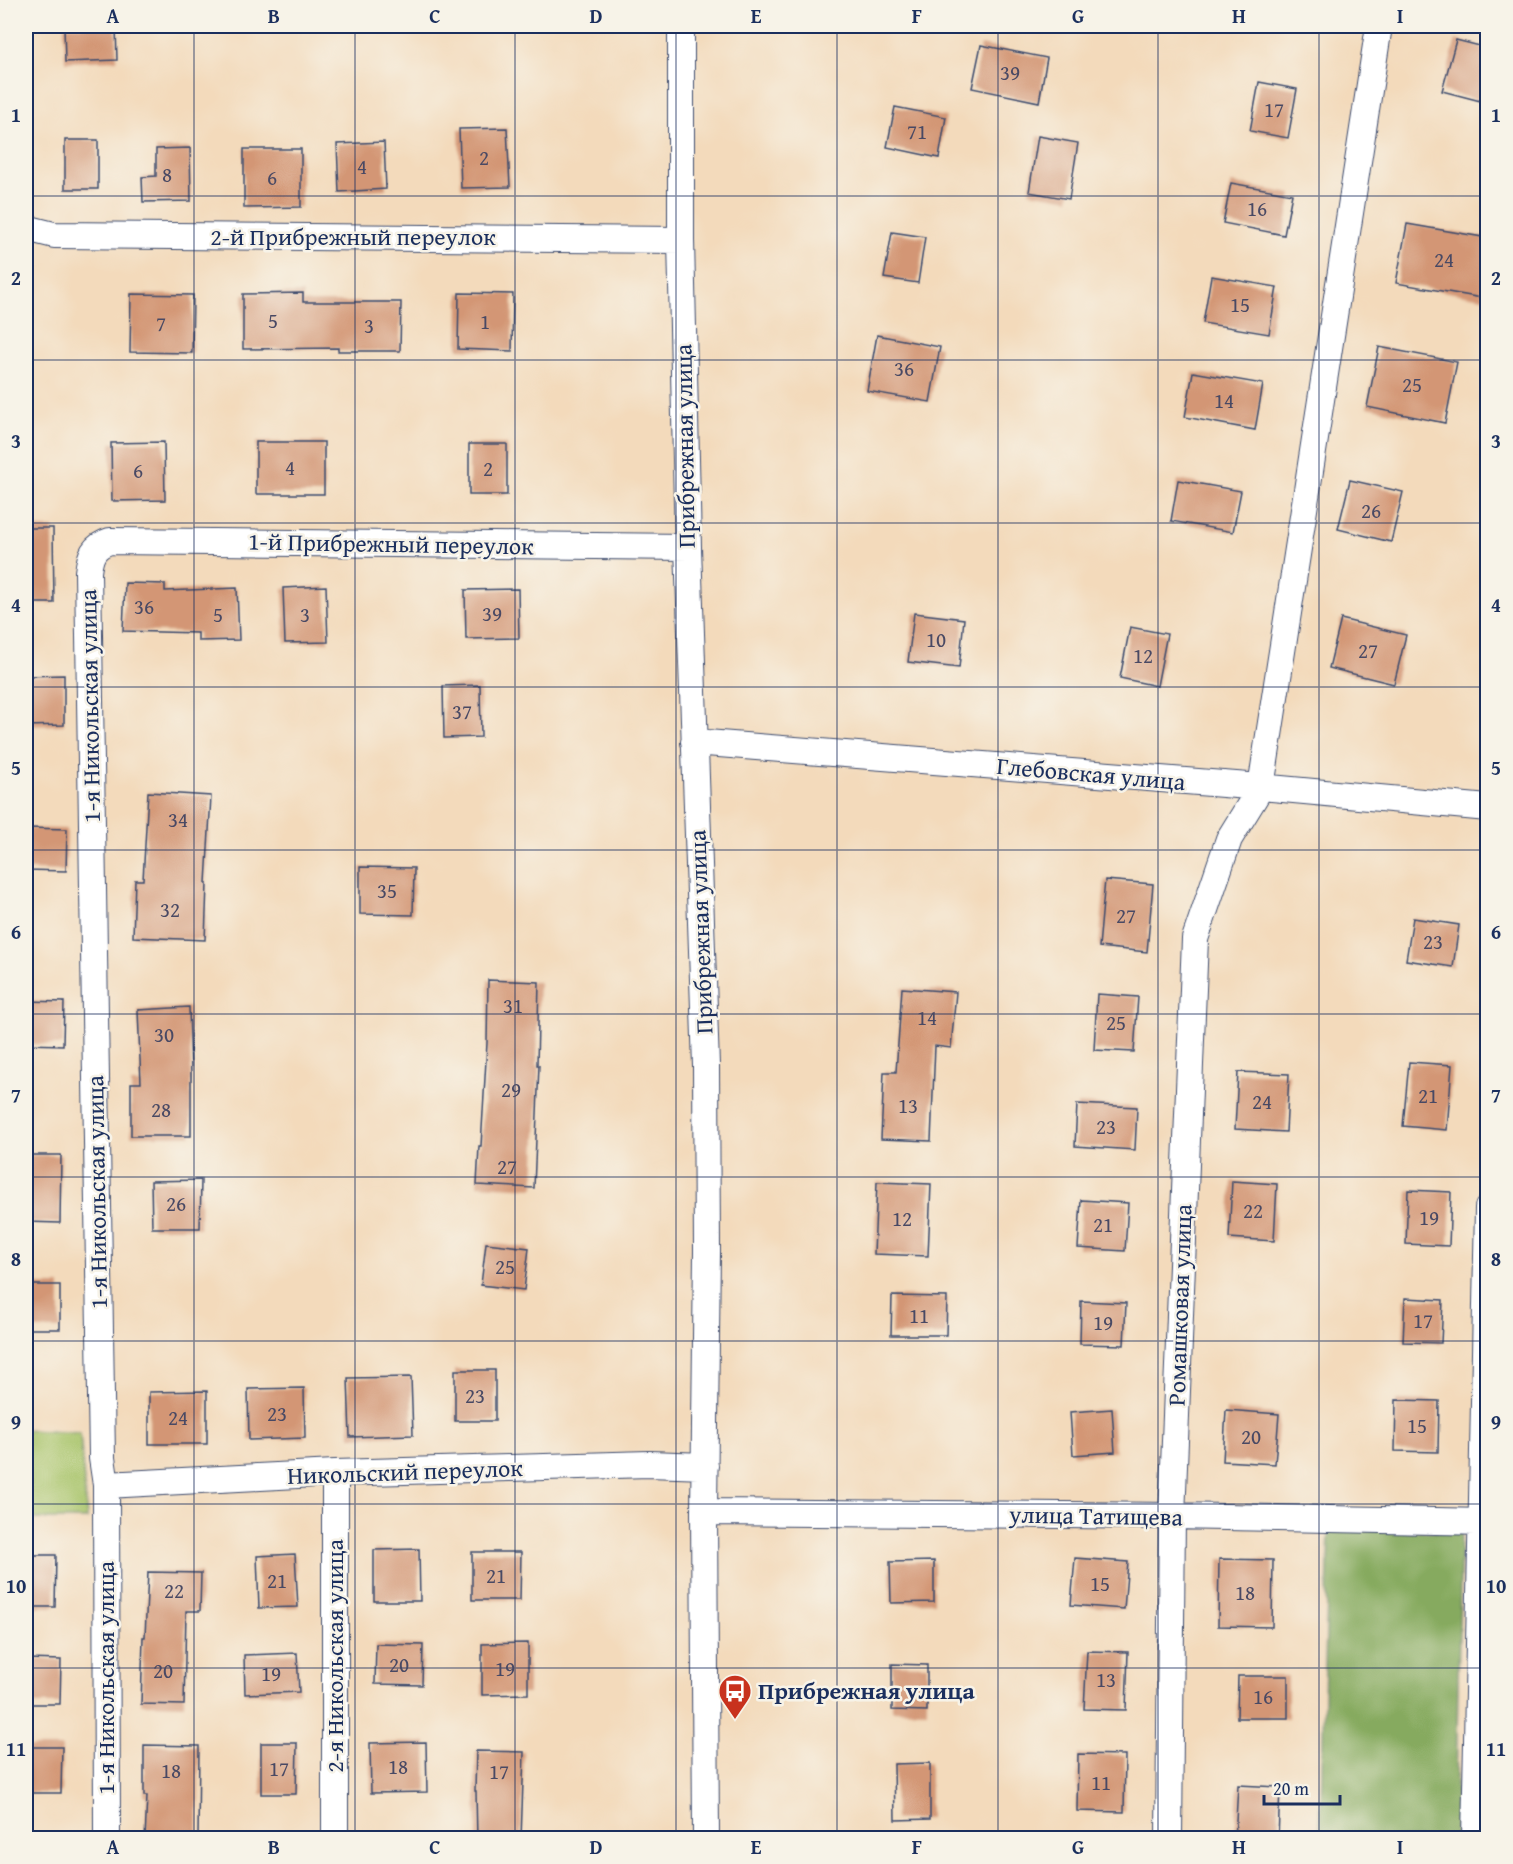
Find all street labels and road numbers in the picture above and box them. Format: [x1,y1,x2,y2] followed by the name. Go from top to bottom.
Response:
[210,219,496,254] street label: 2-й Прибрежный переулок
[665,343,704,548] street label: Прибрежная улица
[248,524,535,563] street label: 1-й Прибрежный переулок
[70,588,109,823] street label: 1-я Никольская улица
[995,748,1187,799] street label: Глебовская улица
[679,829,722,1035] street label: Прибрежная улица
[77,1074,116,1309] street label: 1-я Никольская улица
[1158,1203,1201,1407] street label: Ромашковая улица
[287,1450,524,1493] street label: Никольский переулок
[1008,1496,1184,1535] street label: улица Татищева
[317,1539,352,1773] street label: 2-я Никольская улица
[88,1561,123,1795] street label: 1-я Никольская улица

